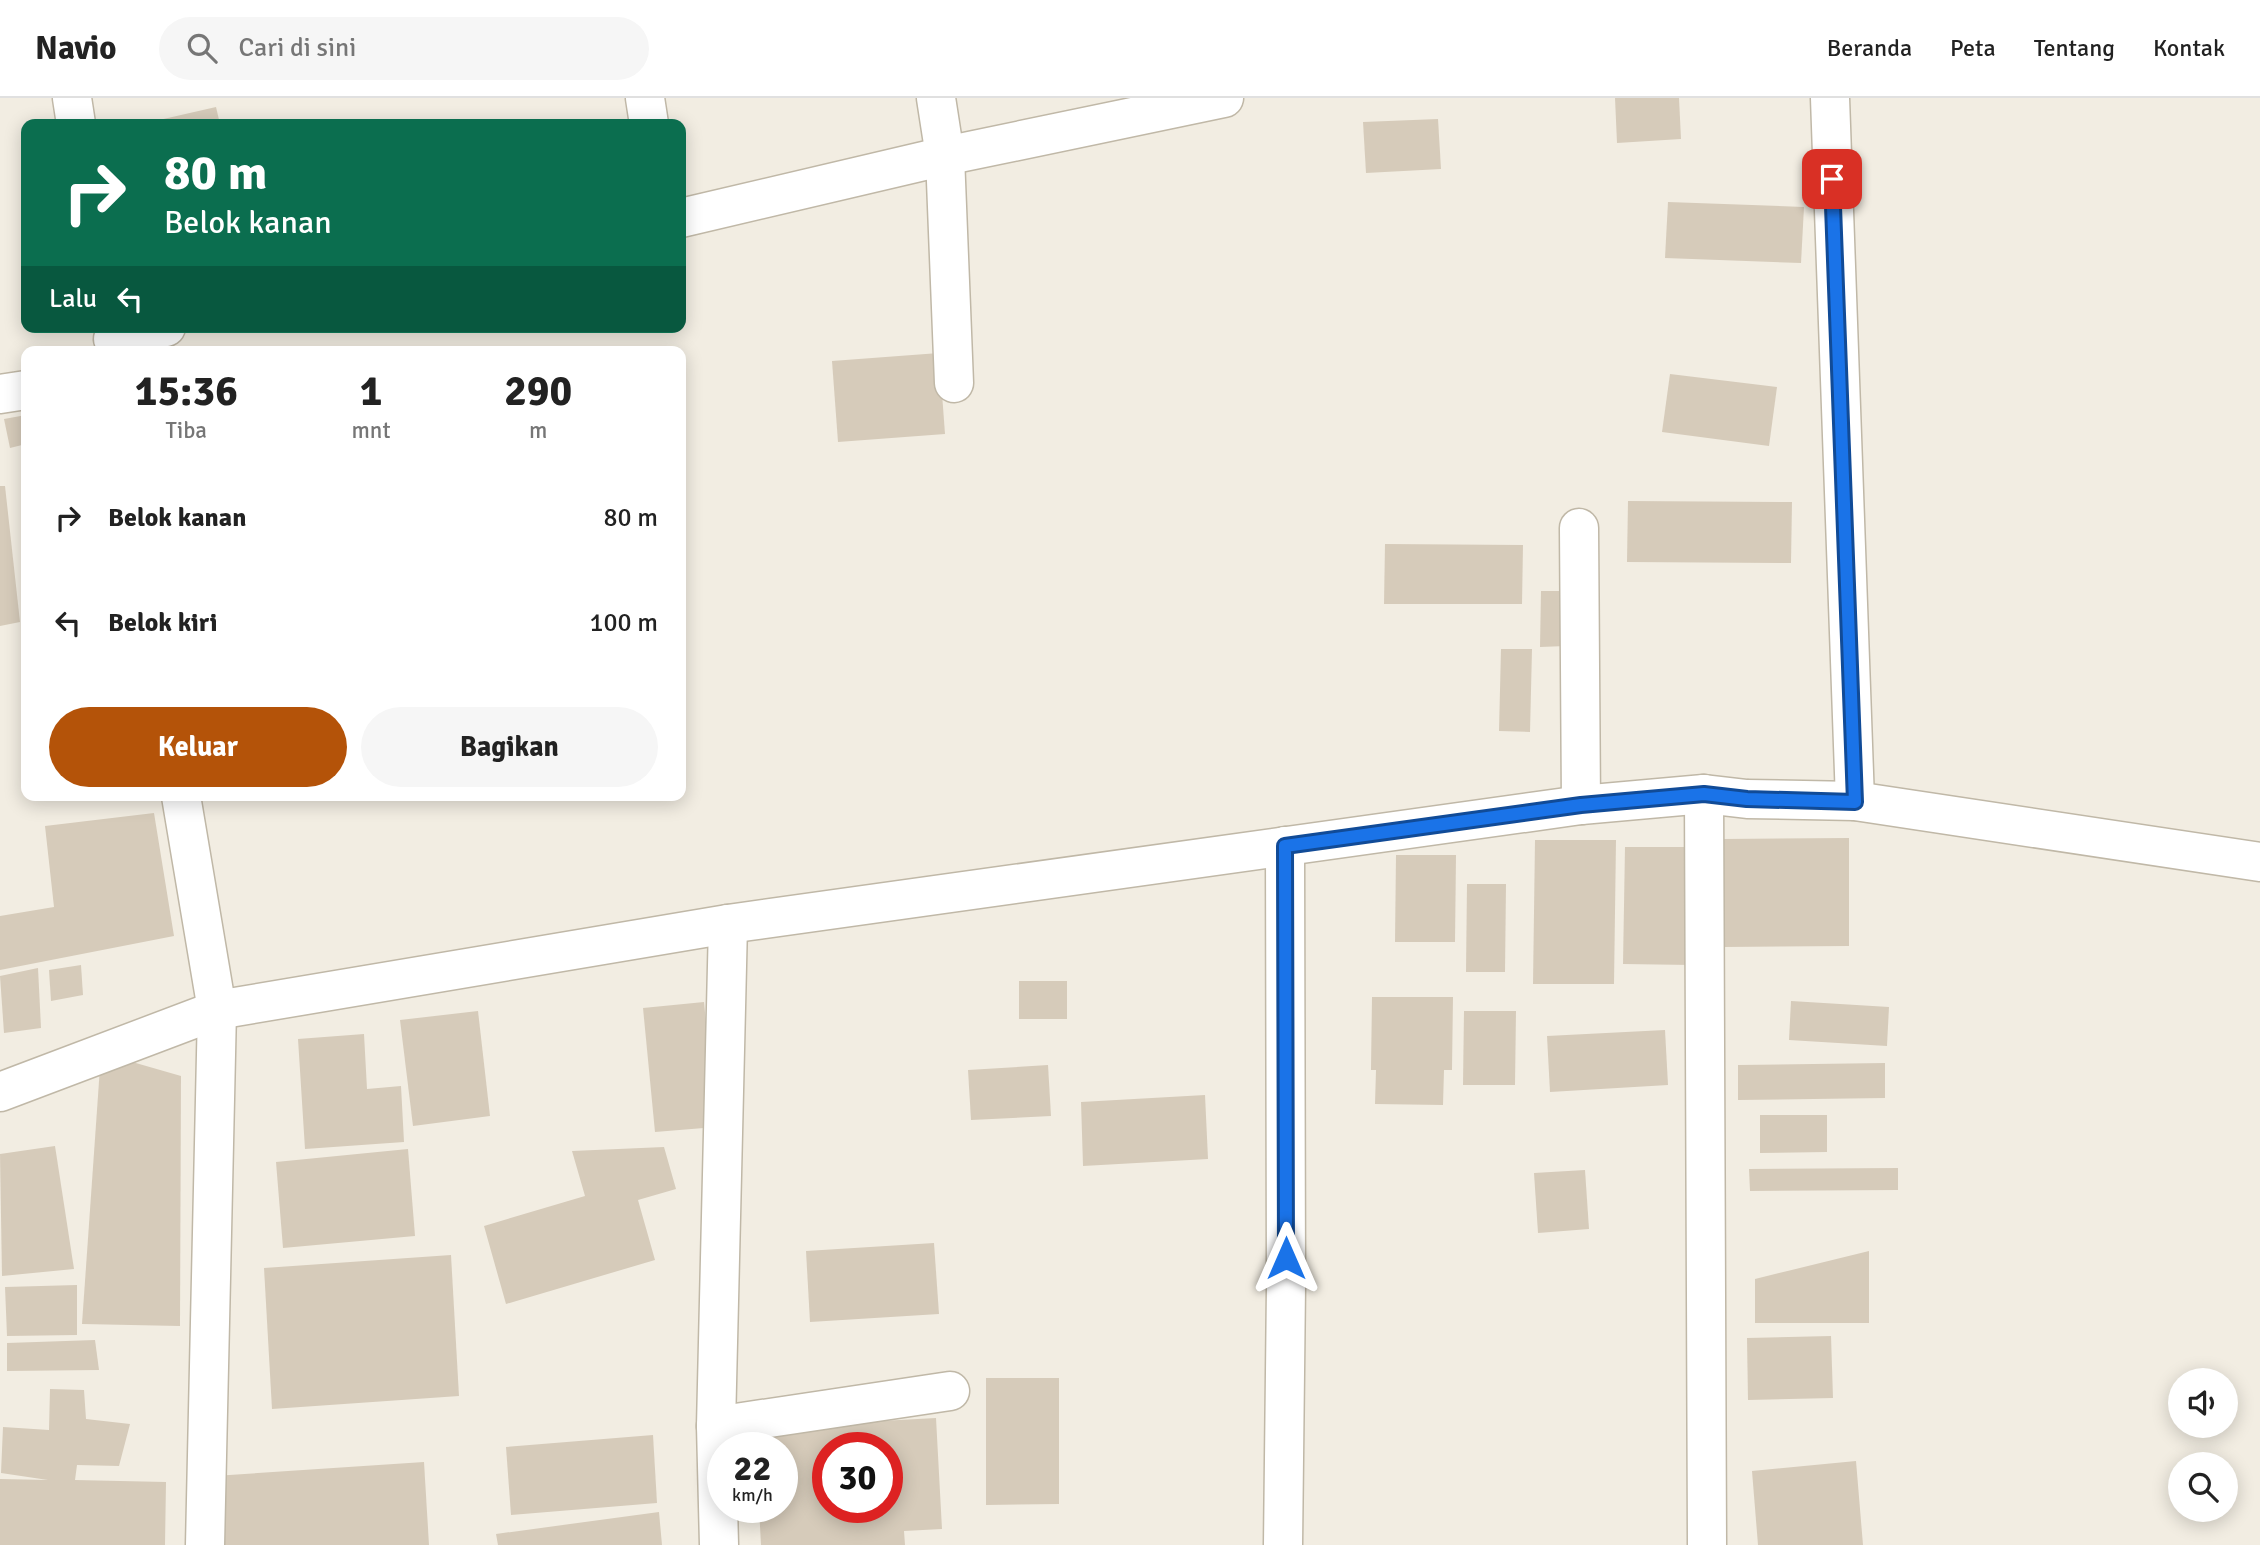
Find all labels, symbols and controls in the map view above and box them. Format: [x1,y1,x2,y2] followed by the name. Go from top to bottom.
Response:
[159,17,649,80] search box
[35,28,117,69] text: Navio
[183,29,221,67] icon: search
[239,32,356,64] text: Cari di sini
[1827,33,1912,63] text: Beranda
[1950,33,1996,63] text: Peta
[2034,33,2115,63] text: Tentang
[2153,33,2225,63] text: Kontak
[164,143,267,203] text: 80 m
[49,147,140,238] icon: right
[1802,149,1862,209] pin
[1813,160,1851,198] icon: arrive
[164,203,332,242] text: Belok kanan
[111,280,149,318] icon: left
[49,283,97,315] text: Lalu
[135,366,238,417] text: 15:36
[360,366,382,417] text: 1
[504,366,572,417] text: 290
[166,416,207,445] text: Tiba
[352,416,390,445] text: mnt
[529,416,547,445] text: m
[49,499,87,537] icon: right
[108,502,246,534] text: Belok kanan
[603,502,658,534] text: 80 m
[49,604,87,642] icon: left
[108,607,217,639] text: Belok kiri
[589,607,658,639] text: 100 m
[49,707,347,787] button: Keluar
[361,707,658,787] button: Bagikan
[1249,1221,1323,1295] position arrow
[2168,1368,2238,1522] map controls
[2168,1368,2238,1438] button: sound
[812,1432,903,1523] speed limit sign: 30
[734,1447,771,1490] text: 22
[2168,1452,2238,1522] button: search
[732,1484,773,1506] text: km/h

